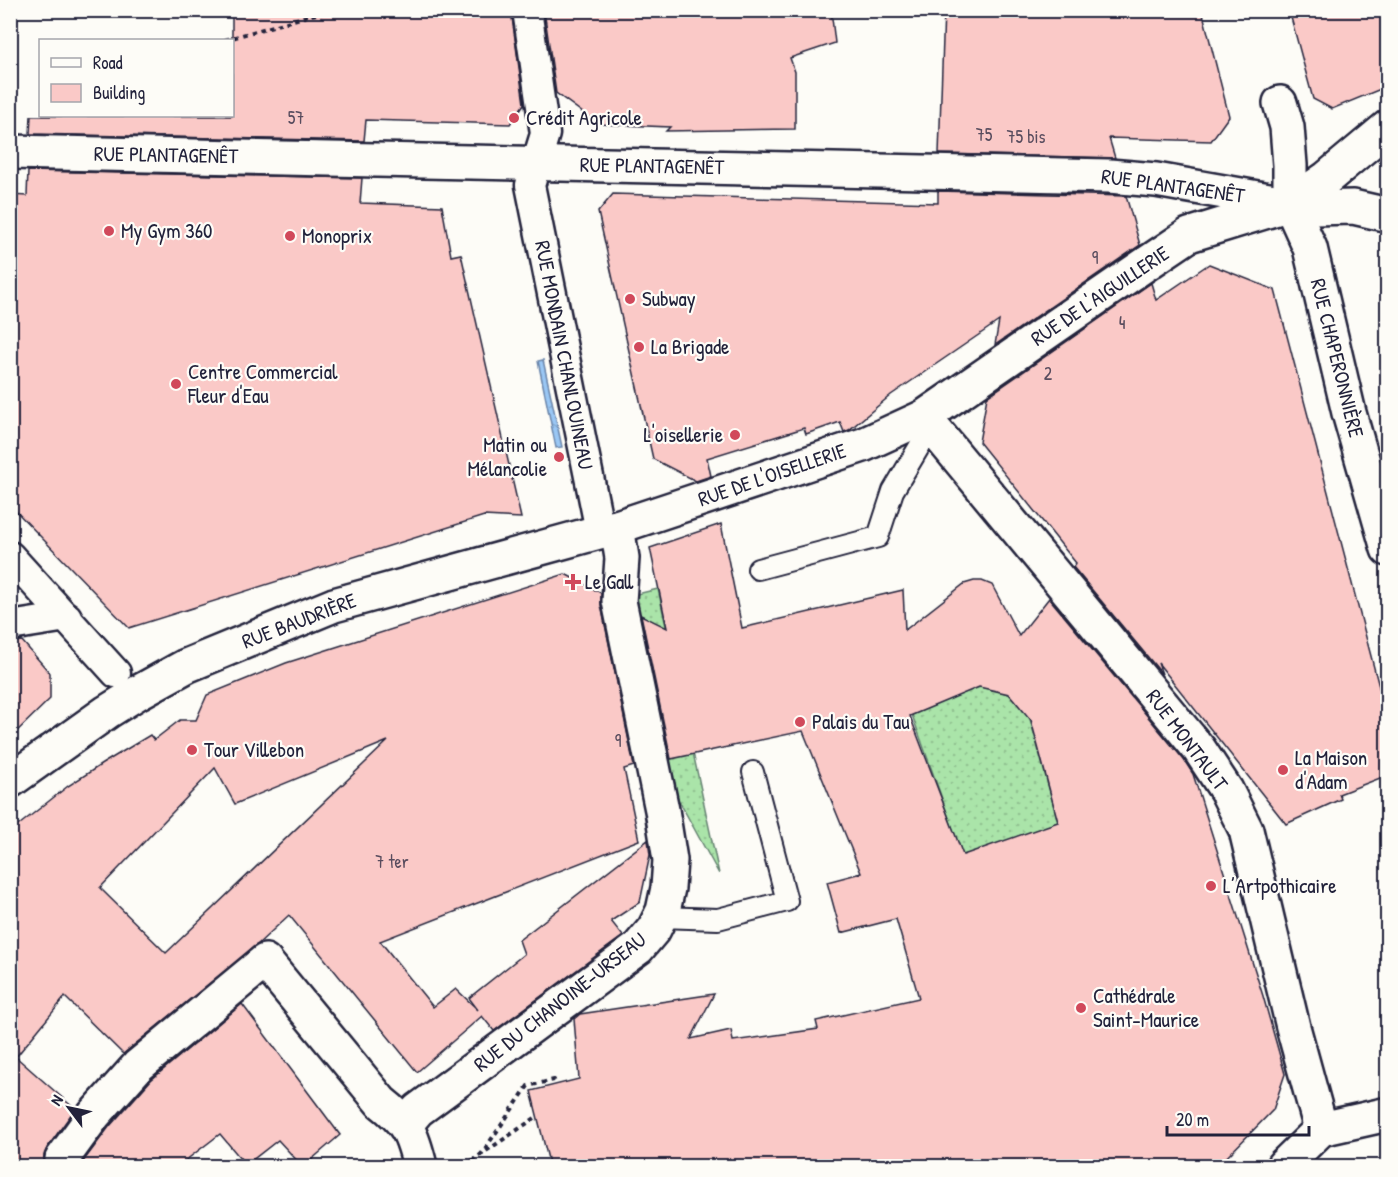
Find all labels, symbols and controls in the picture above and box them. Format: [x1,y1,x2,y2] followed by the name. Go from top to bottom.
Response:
[39,39,234,117] legend
[93,50,123,75] text: Road
[93,80,145,105] text: Building
[526,103,642,132] place label: Crédit Agricole
[288,105,304,130] house number: 57
[507,111,521,125] marker: Crédit Agricole
[976,122,993,147] house number: 75
[1006,124,1046,149] house number: 75 bis
[94,139,240,170] street label: RUE PLANTAGENÊT
[580,150,726,181] street label: RUE PLANTAGENÊT
[1100,161,1248,210] street label: RUE PLANTAGENÊT
[121,216,212,245] place label: My Gym 360
[302,221,372,250] place label: Monoprix
[102,224,116,238] marker: My Gym 360
[283,229,297,243] marker: Monoprix
[528,238,601,472] street label: RUE MONDAIN CHANLOUINEAU
[1025,239,1175,353] street label: RUE DE L'AIGUILLERIE
[1092,245,1099,270] house number: 9
[1304,275,1371,440] street label: RUE CHAPERONNIÈRE
[642,284,696,313] place label: Subway
[623,292,637,306] marker: Subway
[1119,310,1126,335] house number: 4
[651,332,729,361] place label: La Brigade
[632,340,646,354] marker: La Brigade
[187,357,338,410] place label: Centre Commercial Fleur d'Eau
[1044,361,1053,386] house number: 2
[169,377,183,391] marker: Centre Commercial Fleur d'Eau
[644,420,723,449] place label: L'oisellerie
[728,428,742,442] marker: L'oisellerie
[468,430,548,483] place label: Matin ou Mélancolie
[694,436,850,513] street label: RUE DE L'OISELLERIE
[552,450,566,464] marker: Matin ou Mélancolie
[585,567,634,596] place label: Le Gall
[566,575,580,589] marker: Le Gall
[238,585,360,656] street label: RUE BAUDRIÈRE
[1140,683,1236,797] street label: RUE MONTAULT
[812,707,910,736] place label: Palais du Tau
[793,715,807,729] marker: Palais du Tau
[615,728,622,753] house number: 9
[204,735,304,764] place label: Tour Villebon
[185,743,199,757] marker: Tour Villebon
[1295,743,1367,796] place label: La Maison d'Adam
[1276,763,1290,777] marker: La Maison d'Adam
[375,849,409,874] house number: 7 ter
[1223,871,1337,900] place label: L’Artpothicaire
[1204,879,1218,893] marker: L’Artpothicaire
[467,925,652,1078] street label: RUE DU CHANOINE-URSEAU
[1093,981,1199,1034] place label: Cathédrale Saint-Maurice
[1074,1001,1088,1015] marker: Cathédrale Saint-Maurice
[39,1078,99,1138] north arrow
[45,1090,68,1109] text: N
[1167,1099,1310,1137] scale bar
[1176,1107,1209,1132] text: 20 m

